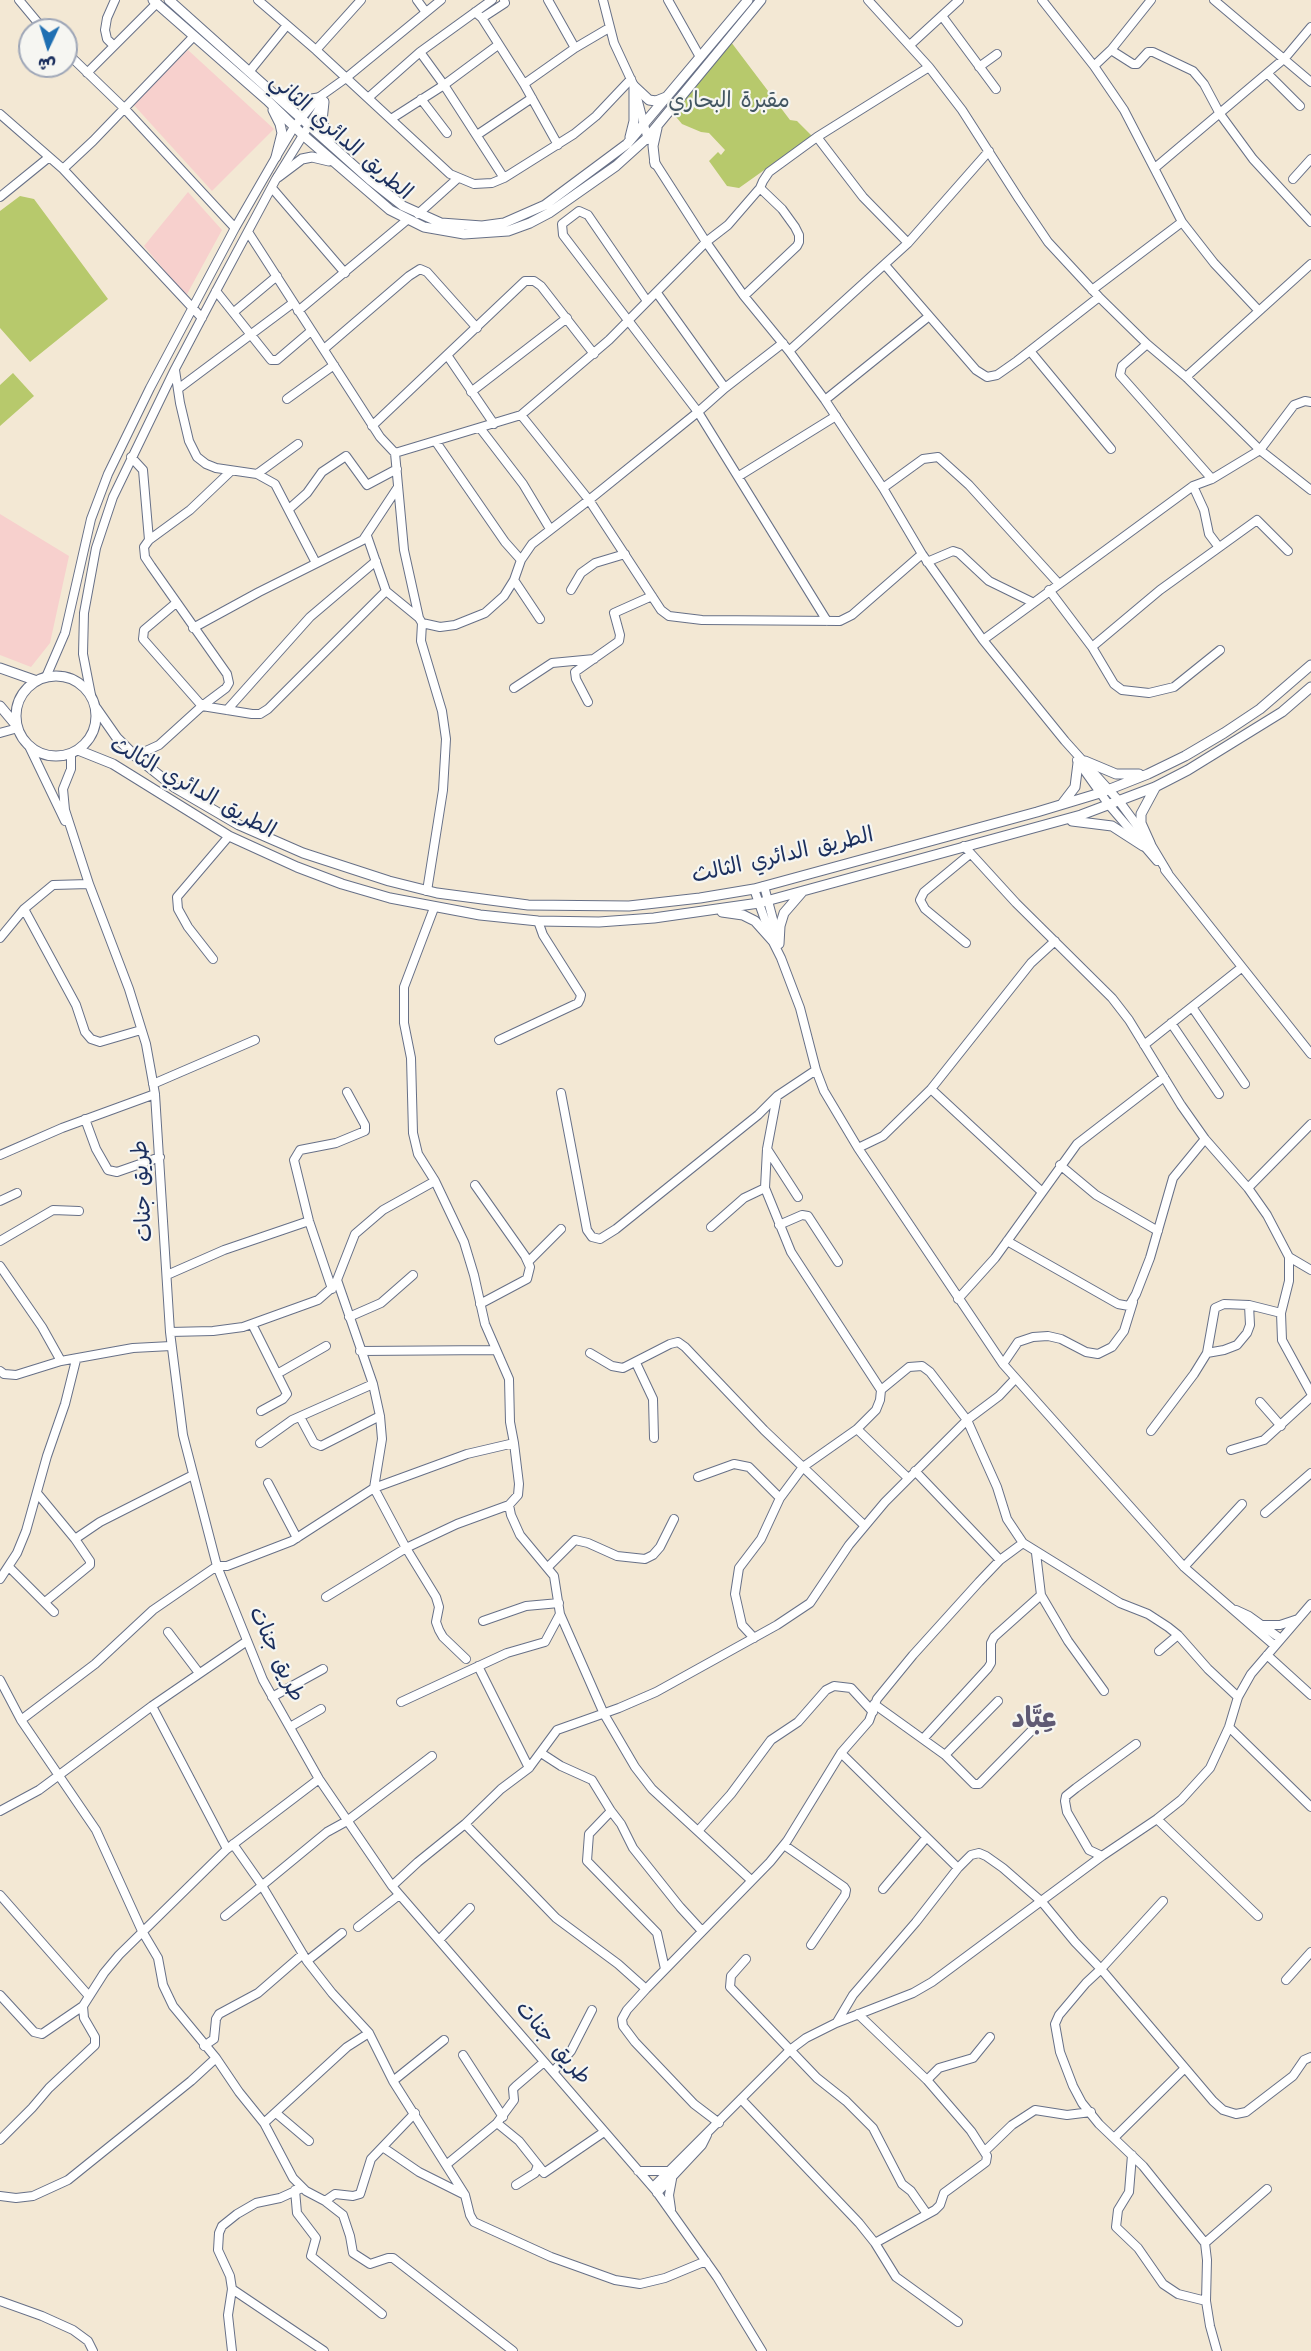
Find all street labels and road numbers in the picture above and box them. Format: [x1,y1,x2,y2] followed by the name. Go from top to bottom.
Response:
[263,69,417,207] street label: الطريق الدائري الثاني
[104,732,280,846] street label: الطريق الدائري الثالث
[690,823,876,891] street label: الطريق الدائري الثالث
[128,1139,160,1243] street label: طريق جنات
[241,1603,309,1707] street label: طريق جنات
[509,1997,595,2091] street label: طريق جنات

